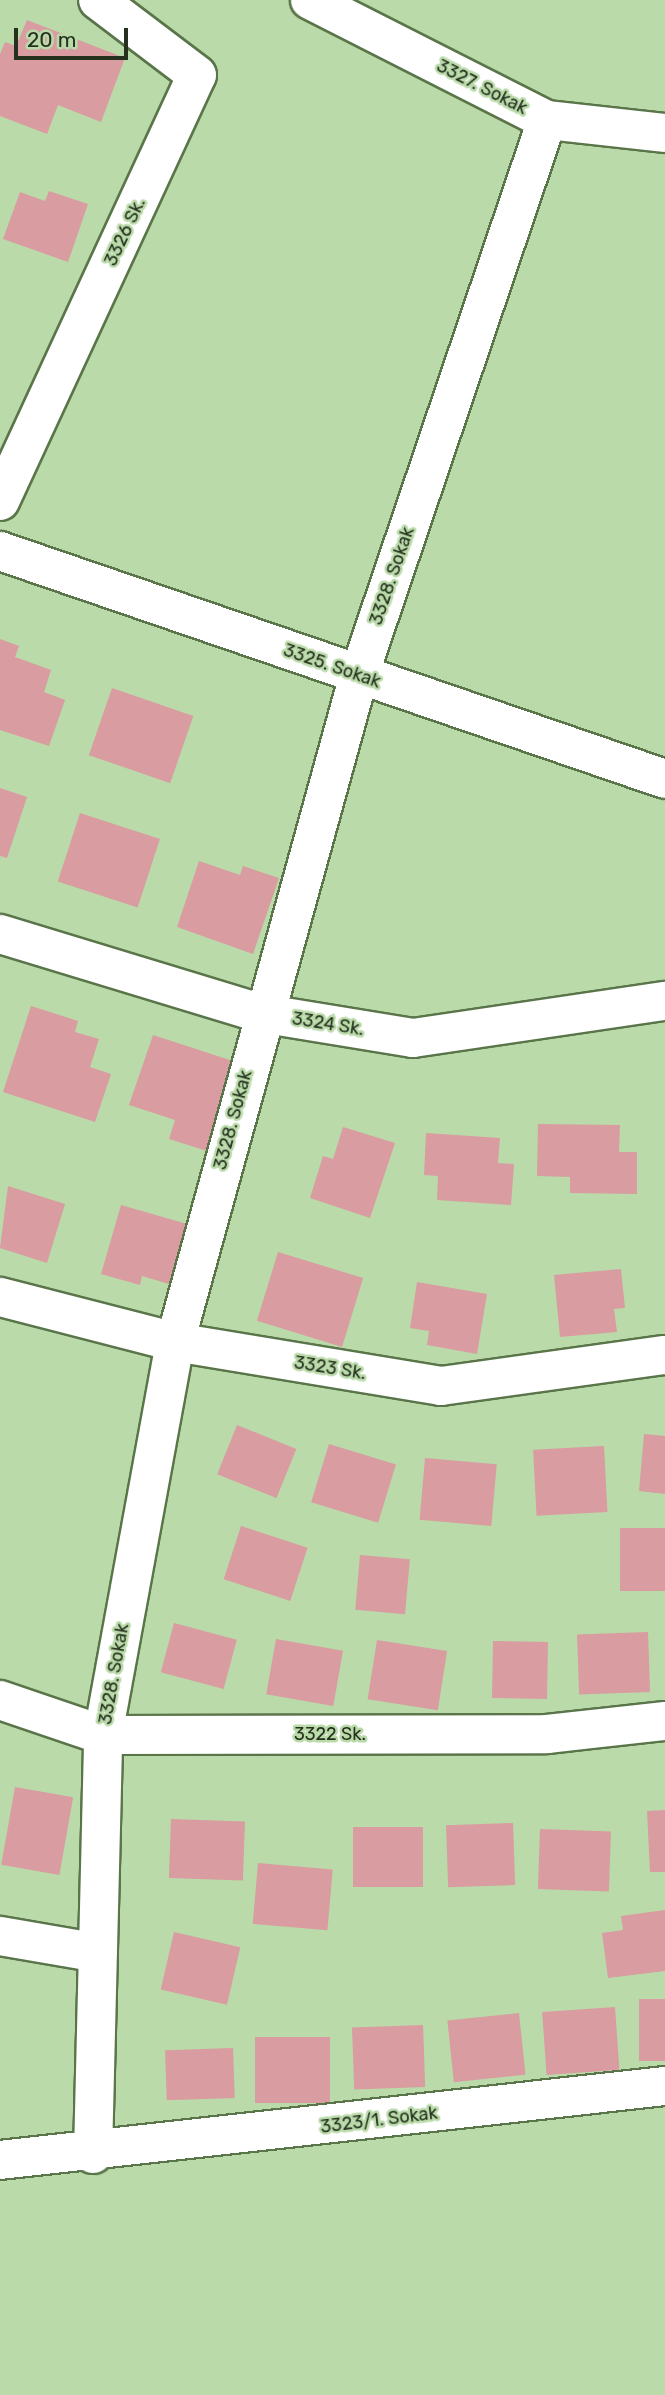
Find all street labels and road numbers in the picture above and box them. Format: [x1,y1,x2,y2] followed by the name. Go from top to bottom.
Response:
[433,55,531,119] street label: 3327. Sokak
[100,195,150,269] street label: 3326 Sk.
[365,524,419,628] street label: 3328. Sokak
[280,639,384,693] street label: 3325. Sokak
[290,1008,366,1040] street label: 3324 Sk.
[209,1068,257,1172] street label: 3328. Sokak
[293,1352,367,1384] street label: 3323 Sk.
[94,1622,134,1726] street label: 3328. Sokak
[294,1723,366,1745] street label: 3322 Sk.
[319,2102,439,2138] street label: 3323/1. Sokak

